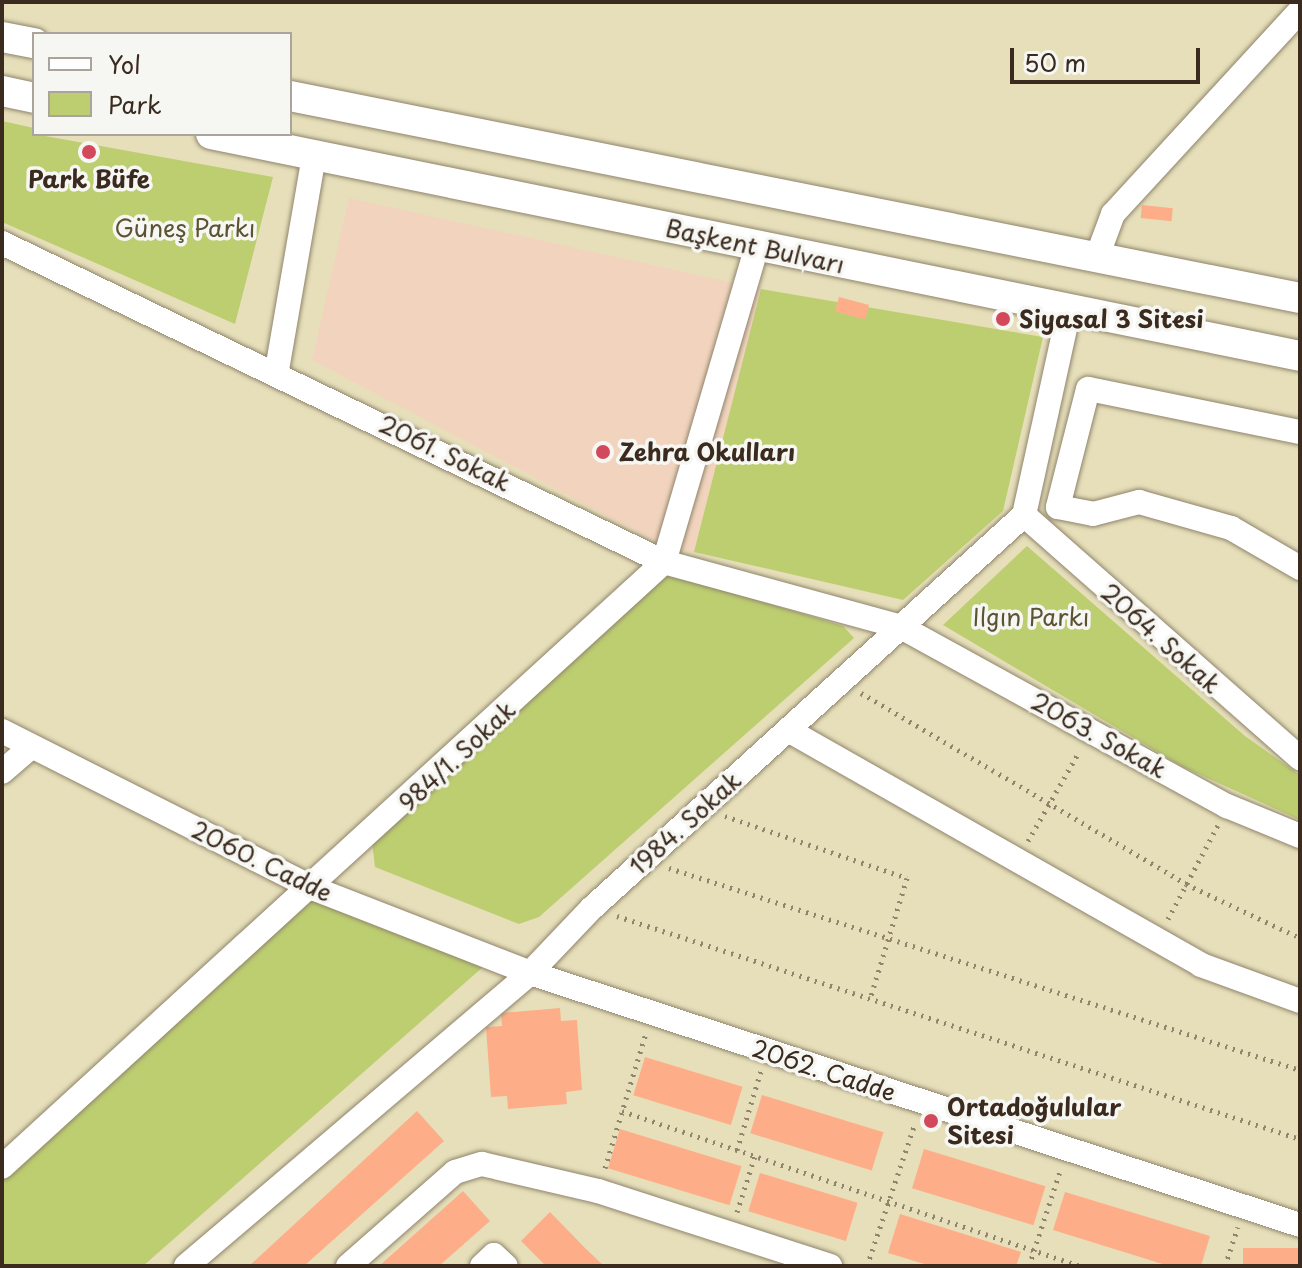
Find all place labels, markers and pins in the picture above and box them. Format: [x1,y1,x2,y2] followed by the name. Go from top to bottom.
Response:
[80,143,98,161] marker: Park Büfe
[28,165,150,193] place label: Park Büfe
[1019,305,1205,333] place label: Siyasal 3 Sitesi
[994,310,1012,328] marker: Siyasal 3 Sitesi
[619,438,795,466] place label: Zehra Okulları
[594,443,612,461] marker: Zehra Okulları
[947,1093,1121,1149] place label: Ortadoğulular Sitesi
[922,1112,940,1130] marker: Ortadoğulular Sitesi

